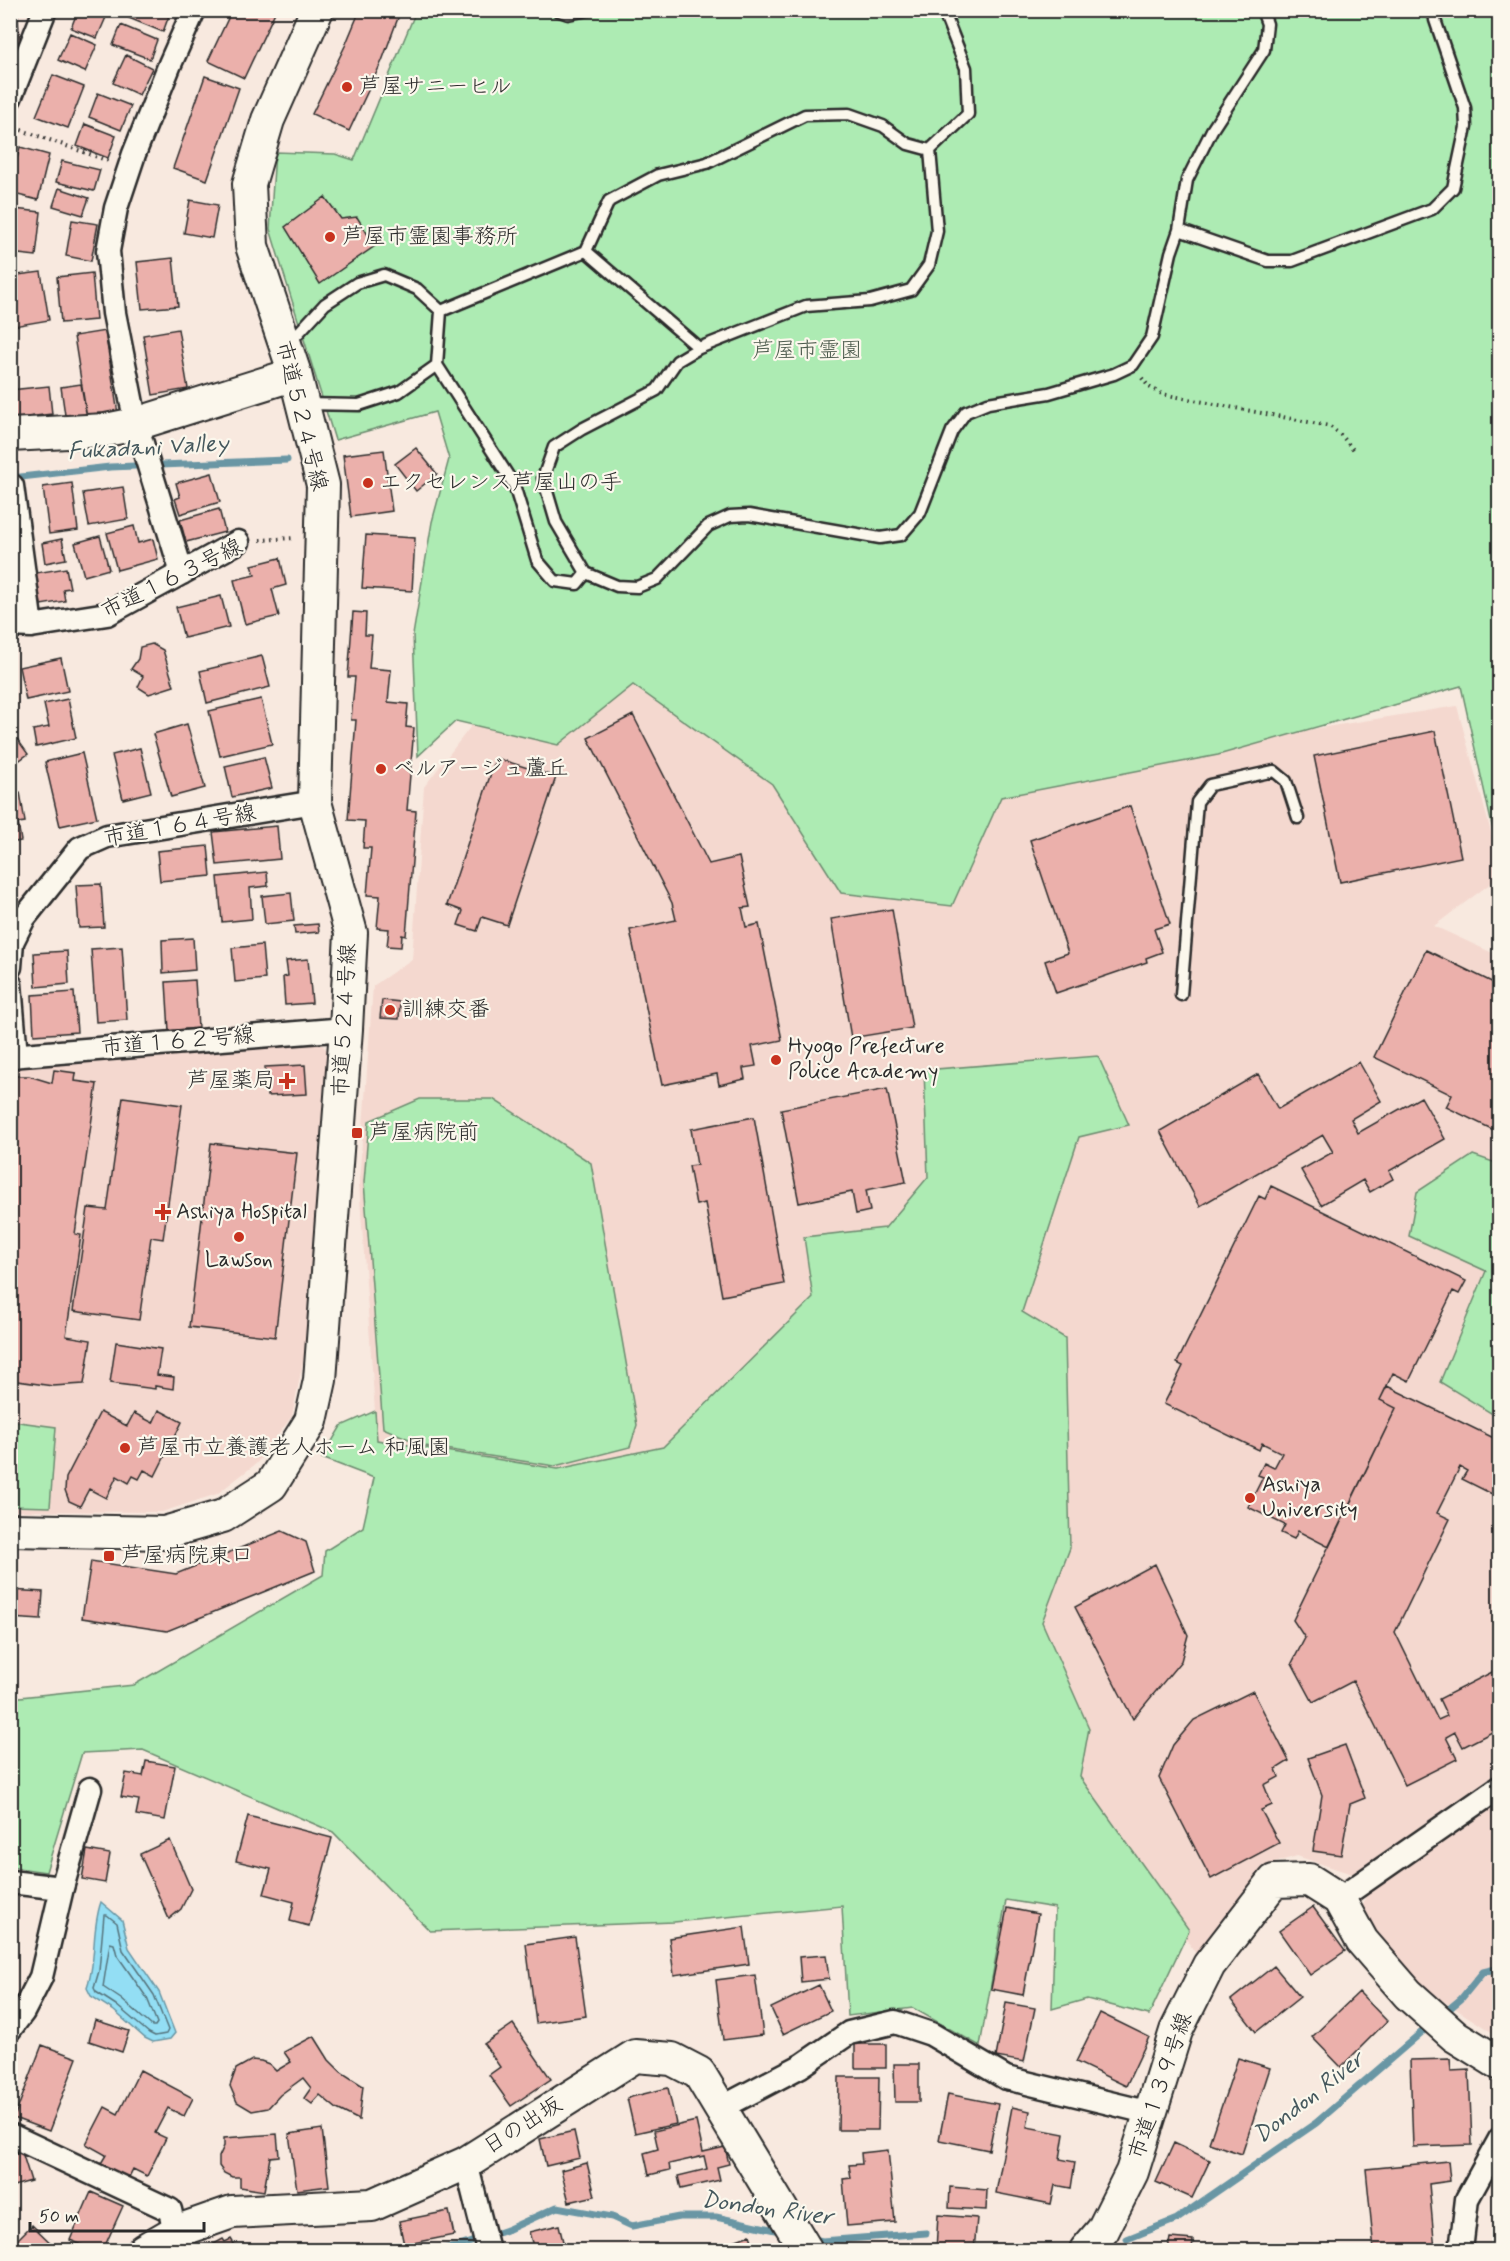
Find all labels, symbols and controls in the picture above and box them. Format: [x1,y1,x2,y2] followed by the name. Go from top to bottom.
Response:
[359,73,512,101] place label: 芦屋サニーヒル
[340,80,354,94] marker: 芦屋サニーヒル
[342,223,518,251] place label: 芦屋市霊園事務所
[323,230,337,244] marker: 芦屋市霊園事務所
[752,337,862,365] park label: 芦屋市霊園
[269,338,333,494] street label: 市道５２４号線
[67,428,231,468] water label: Fukadani Valley
[380,469,622,497] place label: エクセレンス芦屋山の手
[361,476,375,490] marker: エクセレンス芦屋山の手
[97,533,247,625] street label: 市道１６３号線
[393,755,569,783] place label: ベルアージュ蘆丘
[374,762,388,776] marker: ベルアージュ蘆丘
[102,799,258,853] street label: 市道１６４号線
[327,942,363,1098] street label: 市道５２４号線
[402,996,490,1024] place label: 訓練交番
[383,1003,397,1017] marker: 訓練交番
[100,1021,256,1063] street label: 市道１６２号線
[788,1033,945,1086] place label: Hyogo Prefecture Police Academy
[769,1053,783,1067] marker: Hyogo Prefecture Police Academy
[187,1067,275,1095] place label: 芦屋薬局
[280,1074,294,1088] marker: 芦屋薬局
[369,1119,479,1147] place label: 芦屋病院前
[350,1126,364,1140] marker: 芦屋病院前
[176,1198,307,1226] place label: Ashiya Hospital
[154,1203,172,1221] marker: Ashiya Hospital
[232,1230,246,1244] marker: Lawson
[205,1246,273,1274] place label: Lawson
[137,1434,450,1462] place label: 芦屋市立養護老人ホーム 和風園
[118,1441,132,1455] marker: 芦屋市立養護老人ホーム 和風園
[1262,1471,1358,1524] place label: Ashiya University
[1243,1491,1257,1505] marker: Ashiya University
[121,1542,253,1570] place label: 芦屋病院東口
[102,1549,116,1563] marker: 芦屋病院東口
[1123,2009,1199,2163] street label: 市道１３９号線
[1247,2043,1373,2151] water label: Dondon River
[478,2091,568,2161] street label: 日の出坂
[699,2184,838,2234] water label: Dondon River
[30,2195,204,2233] scale bar
[39,2205,79,2229] text: 50 m

